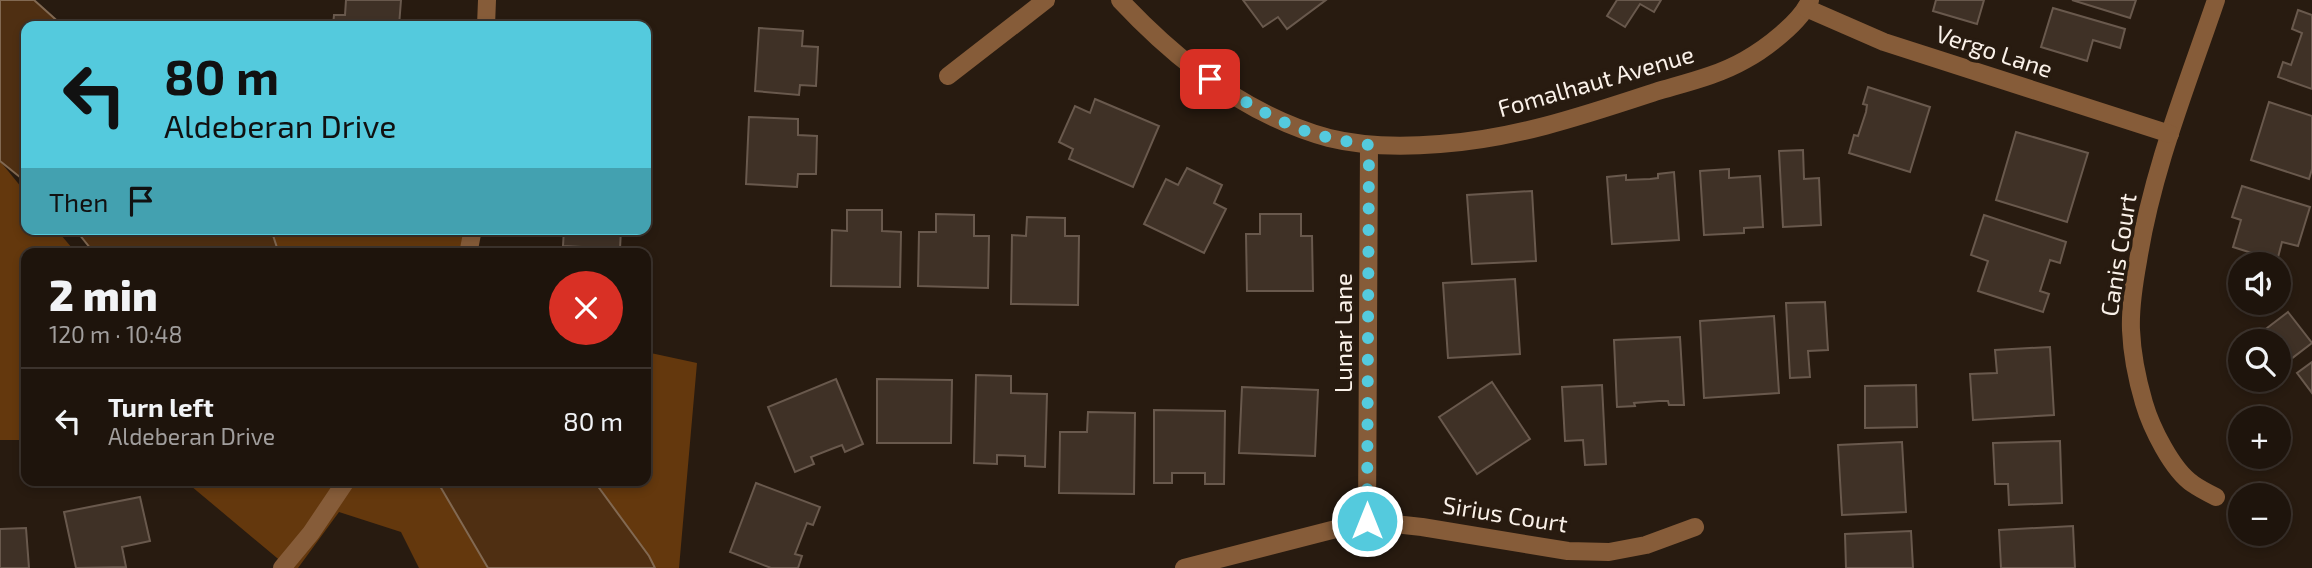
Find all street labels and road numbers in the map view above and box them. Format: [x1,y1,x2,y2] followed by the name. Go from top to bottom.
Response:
[1933,18,2056,83] street label: Vergo Lane
[1494,39,1697,122] street label: Fomalhaut Avenue
[2093,191,2142,318] street label: Canis Court
[1328,273,1357,393] street label: Lunar Lane
[1441,489,1570,538] street label: Sirius Court

